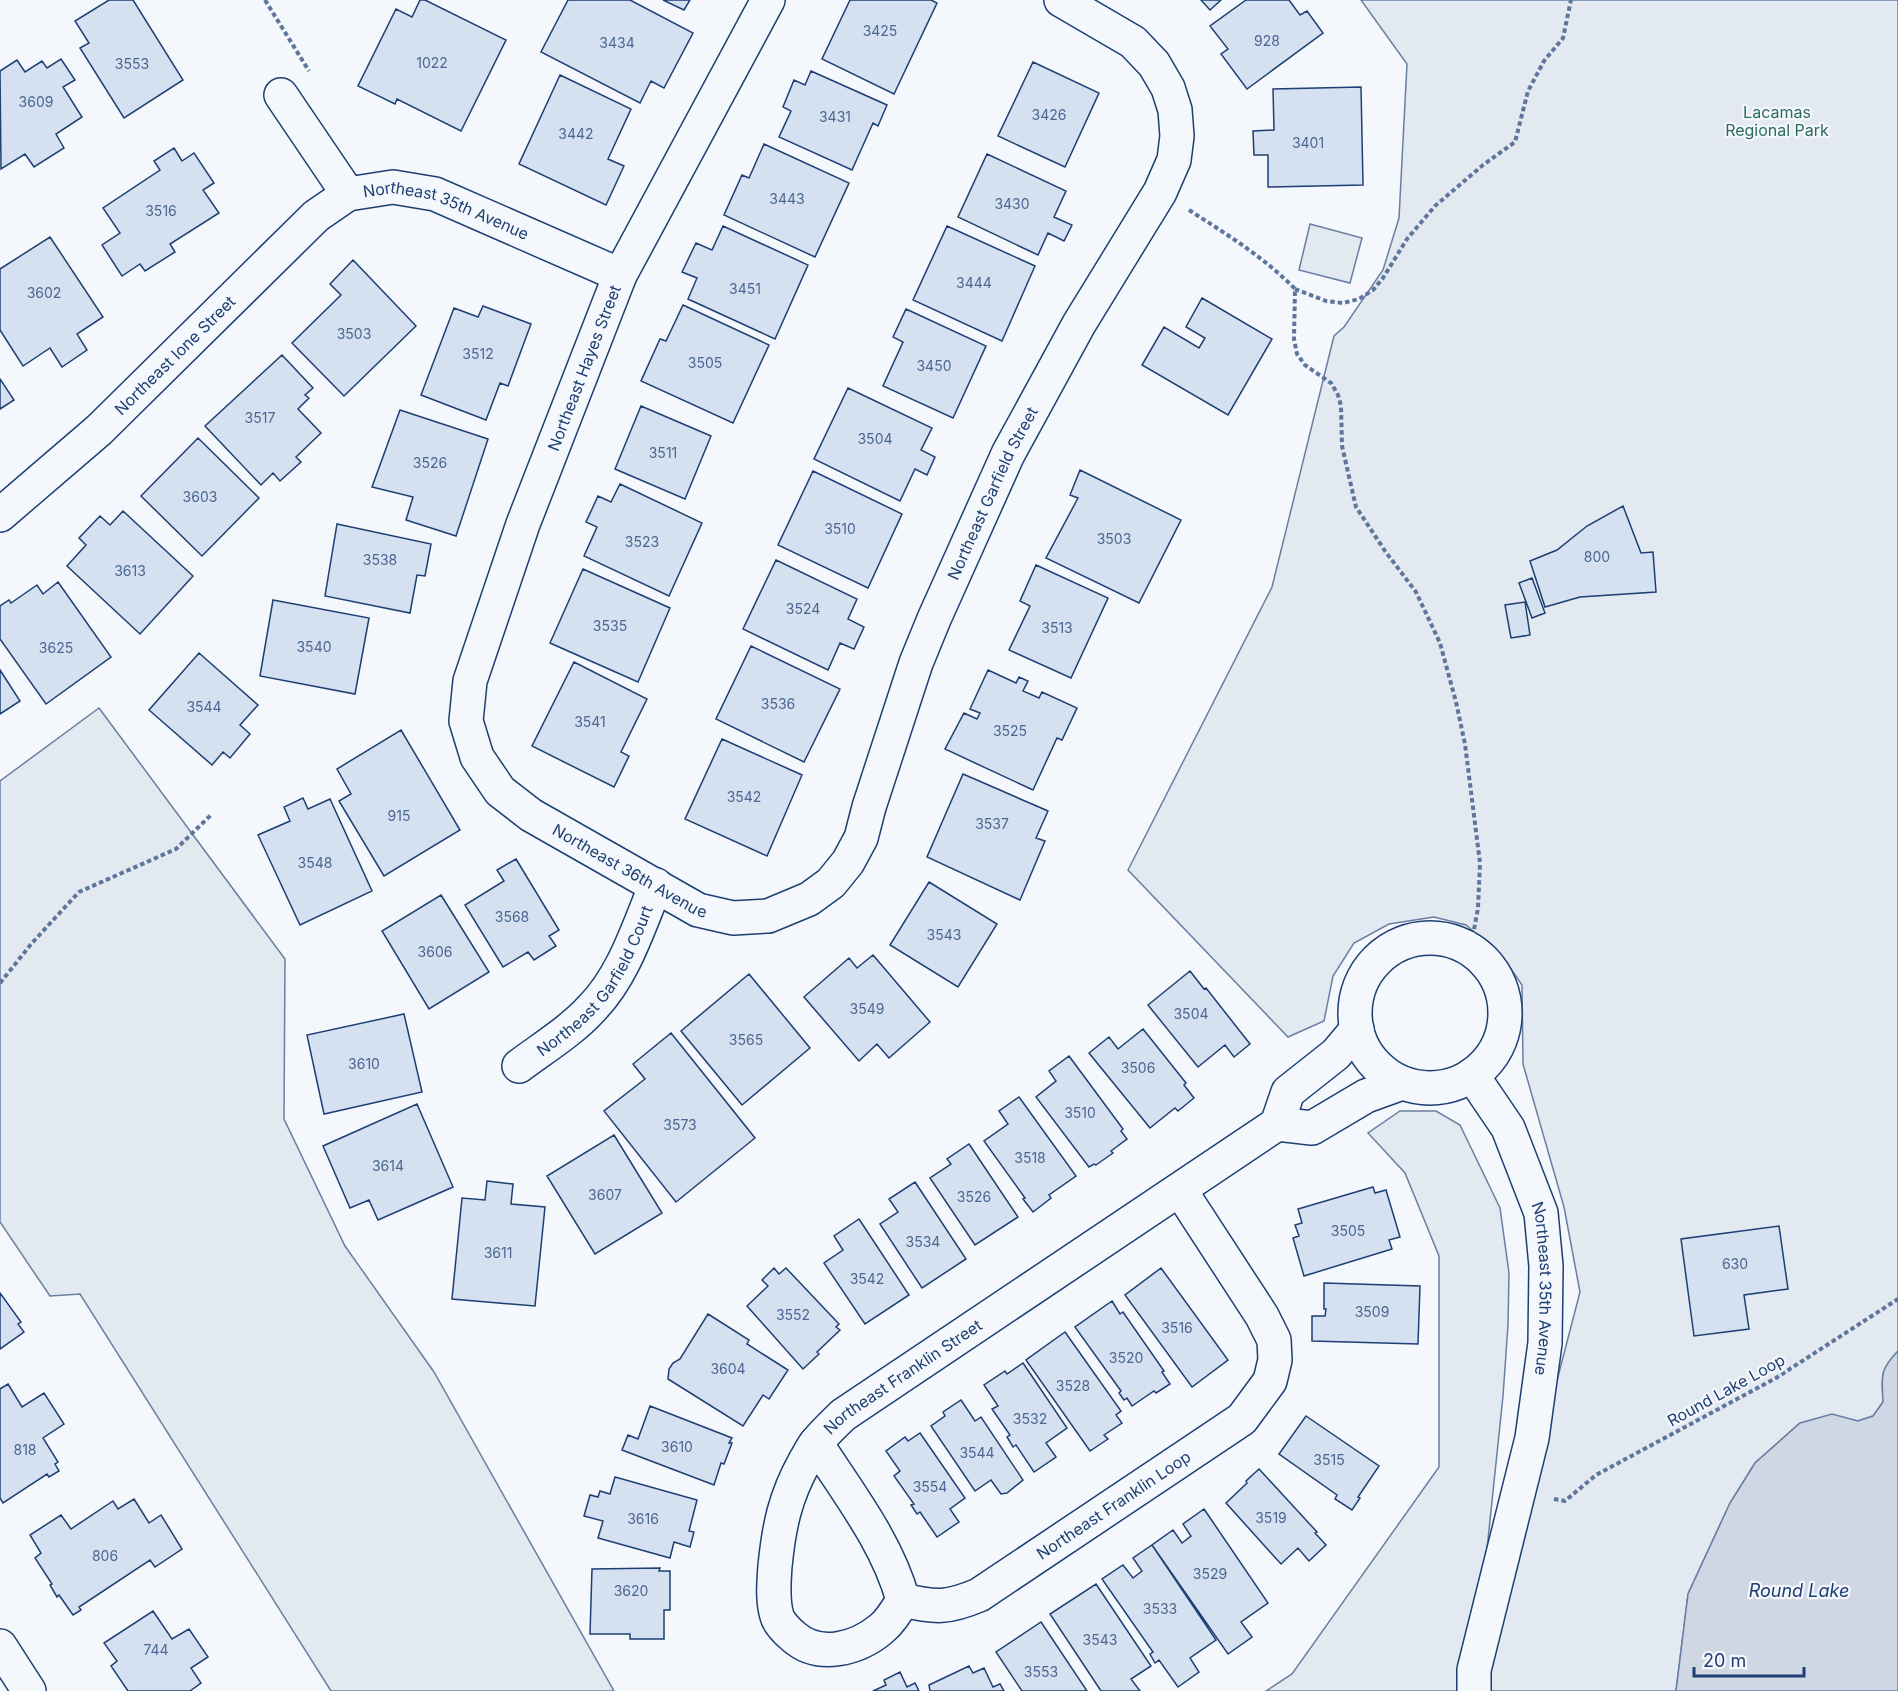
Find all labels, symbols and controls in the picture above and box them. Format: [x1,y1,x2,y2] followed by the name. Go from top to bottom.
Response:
[863,22,897,39] house number: 3425
[1254,32,1280,49] house number: 928
[599,34,635,51] house number: 3434
[416,54,448,71] house number: 1022
[115,55,149,72] house number: 3553
[19,93,53,110] house number: 3609
[1725,102,1829,140] park label: Lacamas Regional Park
[1032,106,1066,123] house number: 3426
[819,108,851,125] house number: 3431
[558,125,594,142] house number: 3442
[1292,134,1324,151] house number: 3401
[362,177,532,244] street label: Northeast 35th Avenue
[769,190,805,207] house number: 3443
[994,195,1030,212] house number: 3430
[145,202,177,219] house number: 3516
[956,274,992,291] house number: 3444
[729,280,761,297] house number: 3451
[543,282,625,454] street label: Northeast Hayes Street
[27,284,61,301] house number: 3602
[110,291,239,419] street label: Northeast Ione Street
[337,325,371,342] house number: 3503
[462,345,494,362] house number: 3512
[688,354,722,371] house number: 3505
[916,357,952,374] house number: 3450
[943,403,1042,583] street label: Northeast Garfield Street
[245,409,275,426] house number: 3517
[857,430,893,447] house number: 3504
[649,444,677,461] house number: 3511
[413,454,447,471] house number: 3526
[183,488,217,505] house number: 3603
[824,520,856,537] house number: 3510
[1097,530,1131,547] house number: 3503
[625,533,659,550] house number: 3523
[1584,548,1610,565] house number: 800
[363,551,397,568] house number: 3538
[114,562,146,579] house number: 3613
[786,600,820,617] house number: 3524
[593,617,627,634] house number: 3535
[1041,619,1073,636] house number: 3513
[296,638,332,655] house number: 3540
[39,639,73,656] house number: 3625
[761,695,795,712] house number: 3536
[186,698,222,715] house number: 3544
[574,713,606,730] house number: 3541
[993,722,1027,739] house number: 3525
[727,788,761,805] house number: 3542
[388,807,410,824] house number: 915
[975,815,1009,832] house number: 3537
[549,819,709,922] street label: Northeast 36th Avenue
[298,854,332,871] house number: 3548
[533,903,657,1060] street label: Northeast Garfield Court
[495,908,529,925] house number: 3568
[927,926,961,943] house number: 3543
[418,943,452,960] house number: 3606
[850,1000,884,1017] house number: 3549
[1173,1005,1209,1022] house number: 3504
[729,1031,763,1048] house number: 3565
[348,1055,380,1072] house number: 3610
[1121,1059,1155,1076] house number: 3506
[1064,1104,1096,1121] house number: 3510
[663,1116,697,1133] house number: 3573
[1014,1149,1046,1166] house number: 3518
[372,1157,404,1174] house number: 3614
[588,1186,622,1203] house number: 3607
[957,1188,991,1205] house number: 3526
[1528,1199,1556,1377] street label: Northeast 35th Avenue
[1331,1222,1365,1239] house number: 3505
[906,1233,940,1250] house number: 3534
[484,1244,512,1261] house number: 3611
[1722,1255,1748,1272] house number: 630
[850,1270,884,1287] house number: 3542
[1355,1303,1389,1320] house number: 3509
[776,1306,810,1323] house number: 3552
[819,1315,986,1438] street label: Northeast Franklin Street
[1161,1319,1193,1336] house number: 3516
[1109,1349,1143,1366] house number: 3520
[1664,1349,1788,1431] street label: Round Lake Loop
[710,1360,746,1377] house number: 3604
[1056,1377,1090,1394] house number: 3528
[1013,1410,1047,1427] house number: 3532
[661,1438,693,1455] house number: 3610
[13,1441,37,1458] house number: 818
[959,1444,995,1461] house number: 3544
[1033,1446,1194,1564] street label: Northeast Franklin Loop
[1313,1451,1345,1468] house number: 3515
[913,1478,947,1495] house number: 3554
[1255,1509,1287,1526] house number: 3519
[627,1510,659,1527] house number: 3616
[92,1547,118,1564] house number: 806
[1193,1565,1227,1582] house number: 3529
[1749,1580,1849,1601] water label: Round Lake
[614,1582,648,1599] house number: 3620
[1143,1600,1177,1617] house number: 3533
[1083,1631,1117,1648] house number: 3543
[1694,1640,1804,1678] scale bar
[143,1641,169,1658] house number: 744
[1703,1650,1746,1671] text: 20 m
[1024,1663,1058,1680] house number: 3553

